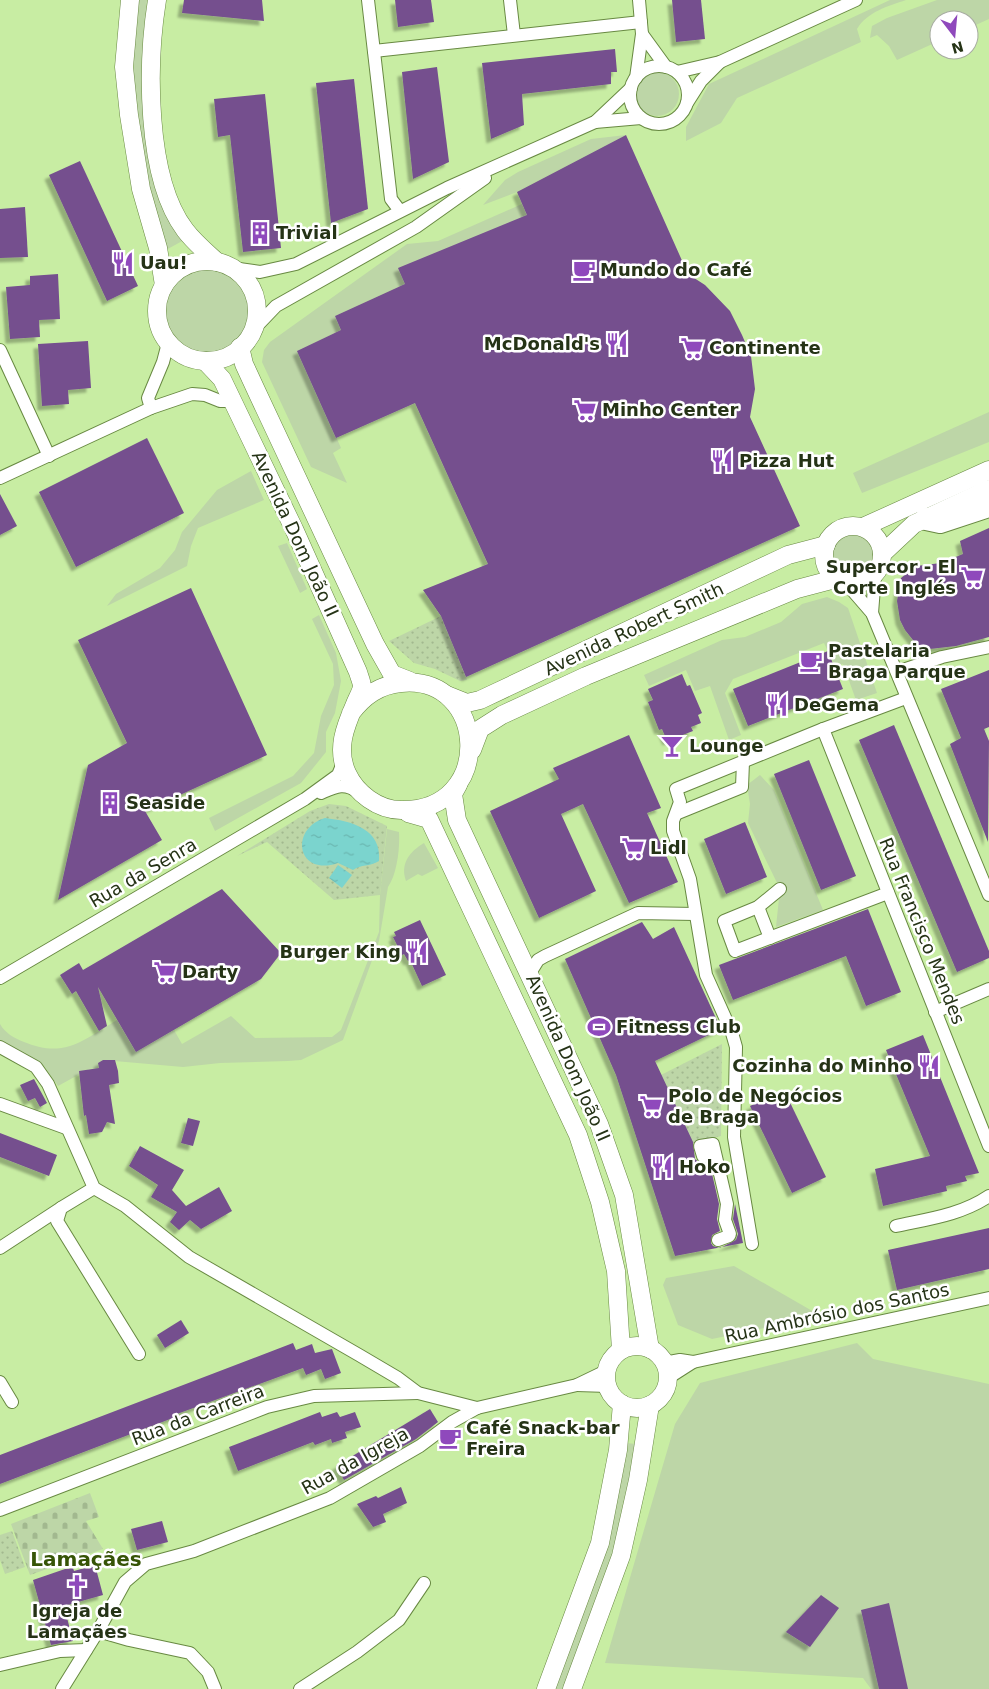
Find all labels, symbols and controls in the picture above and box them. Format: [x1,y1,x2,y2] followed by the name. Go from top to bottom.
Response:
[929,10,979,60] north arrow
[950,38,965,57] text: N
[247,220,273,246] building icon: Trivial
[276,222,338,243] place label: Trivial
[110,250,136,276] restaurant icon: Uau!
[140,252,188,273] place label: Uau!
[571,257,597,283] cafe icon: Mundo do Café
[600,259,752,280] place label: Mundo do Café
[604,331,630,357] restaurant icon: McDonald's
[484,333,600,354] place label: McDonald's
[679,335,705,361] supermarket icon: Continente
[709,337,821,358] place label: Continente
[572,397,598,423] supermarket icon: Minho Center
[602,399,738,420] place label: Minho Center
[248,448,343,620] street label: Avenida Dom João II
[709,448,735,474] restaurant icon: Pizza Hut
[739,450,835,471] place label: Pizza Hut
[826,556,956,598] place label: Supercor - El Corte Inglés
[959,564,985,590] supermarket icon: Supercor - El Corte Inglés
[541,578,727,679] street label: Avenida Robert Smith
[828,640,966,682] place label: Pastelaria Braga Parque
[798,648,824,674] cafe icon: Pastelaria Braga Parque
[764,692,790,718] restaurant icon: DeGema
[794,694,879,715] place label: DeGema
[659,733,685,759] bar icon: Lounge
[689,735,764,756] place label: Lounge
[97,790,123,816] building icon: Seaside
[126,792,205,813] place label: Seaside
[85,833,200,912] street label: Rua da Senra
[875,834,970,1027] street label: Rua Francisco Mendes
[620,835,646,861] supermarket icon: Lidl
[650,837,687,858] place label: Lidl
[404,939,430,965] restaurant icon: Burger King
[280,941,401,962] place label: Burger King
[152,959,178,985] supermarket icon: Darty
[182,961,239,982] place label: Darty
[522,971,615,1144] street label: Avenida Dom João II
[586,1014,612,1040] sports icon: Fitness Club
[616,1016,741,1037] place label: Fitness Club
[916,1053,942,1079] restaurant icon: Cozinha do Minho
[732,1055,912,1076] place label: Cozinha do Minho
[668,1085,842,1127] place label: Polo de Negócios de Braga
[638,1093,664,1119] supermarket icon: Polo de Negócios de Braga
[649,1154,675,1180] restaurant icon: Hoko
[679,1156,730,1177] place label: Hoko
[723,1278,951,1347] street label: Rua Ambrósio dos Santos
[129,1380,267,1449] street label: Rua da Carreira
[466,1417,620,1459] place label: Café Snack-bar Freira
[298,1423,412,1499] street label: Rua da Igreja
[437,1425,463,1451] cafe icon: Café Snack-bar Freira
[30,1547,142,1571] district label: Lamaçães
[64,1573,90,1599] church icon: Igreja de Lamaçães
[27,1600,127,1642] place label: Igreja de Lamaçães

